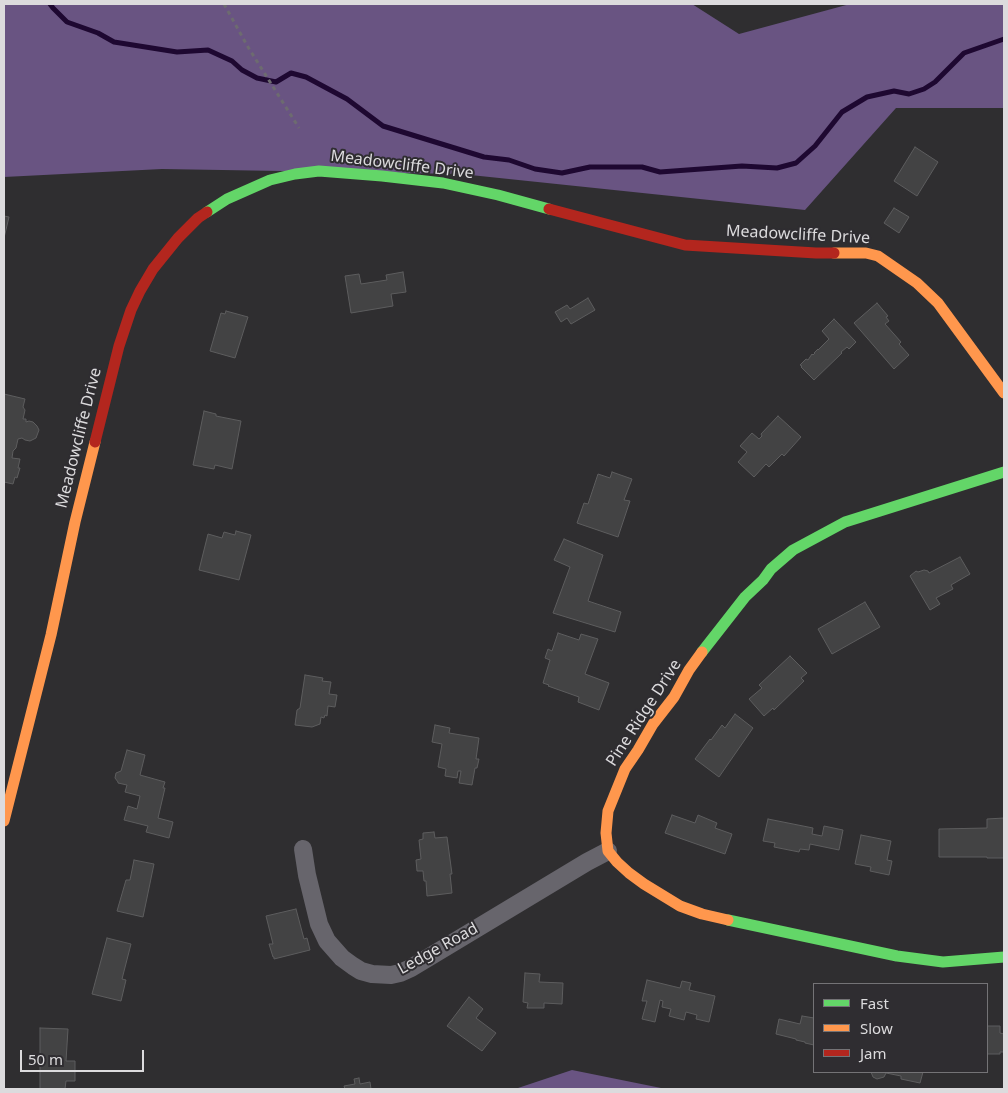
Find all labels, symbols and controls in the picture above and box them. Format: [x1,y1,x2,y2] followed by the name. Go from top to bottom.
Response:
[329,147,475,183] street label: Meadowcliffe Drive
[726,222,870,248] street label: Meadowcliffe Drive
[52,366,106,510] street label: Meadowcliffe Drive
[602,656,686,770] street label: Pine Ridge Drive
[395,919,481,979] street label: Ledge Road
[813,983,988,1073] legend
[860,993,889,1013] text: Fast
[860,1018,893,1038] text: Slow
[22,1040,146,1072] scale bar
[860,1043,887,1063] text: Jam
[28,1049,63,1069] text: 50 m

